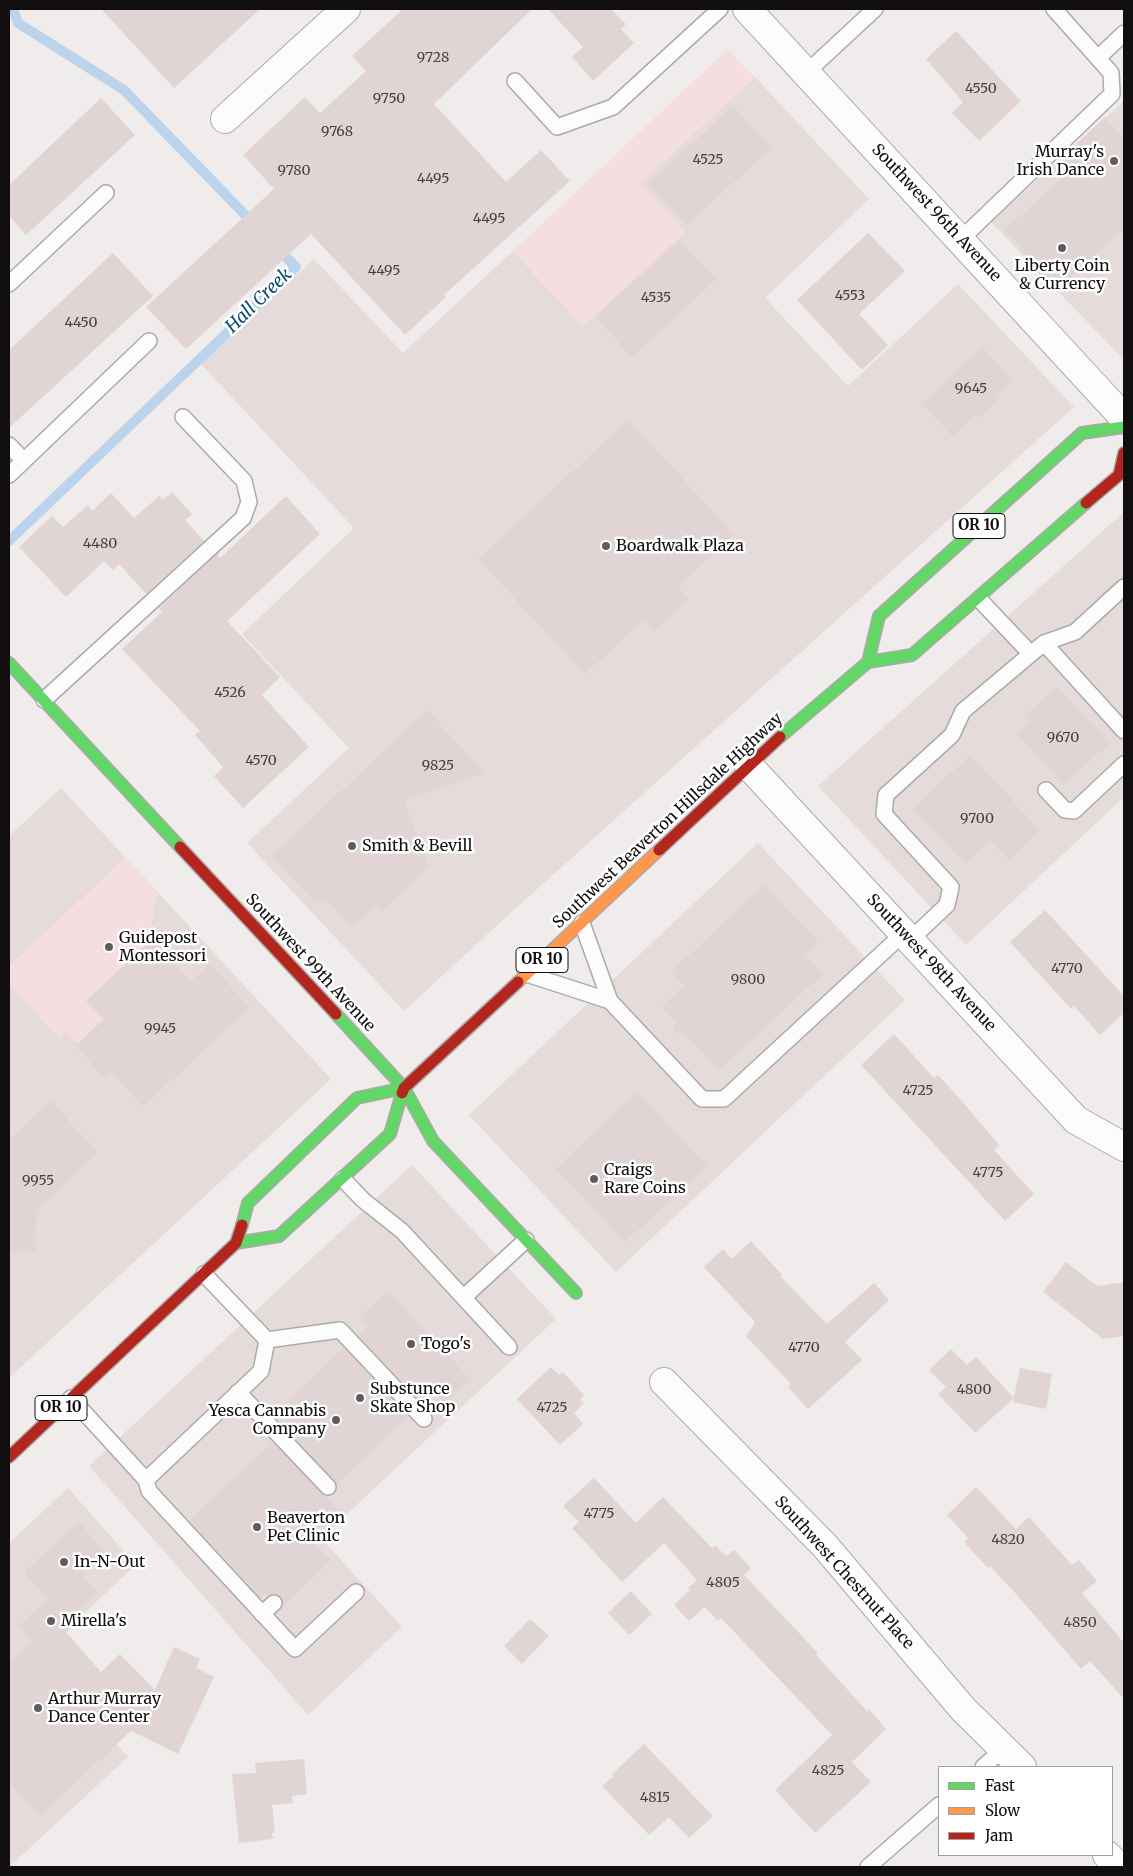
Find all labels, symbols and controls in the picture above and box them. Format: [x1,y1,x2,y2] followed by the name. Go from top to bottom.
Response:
[417,50,449,66] house number: 9728
[965,81,997,97] house number: 4550
[373,91,405,107] house number: 9750
[321,124,353,140] house number: 9768
[867,140,1005,286] street label: Southwest 96th Avenue
[1016,142,1104,180] place label: Murray's Irish Dance
[693,152,723,168] house number: 4525
[1108,155,1120,167] marker: Murray's Irish Dance
[277,163,311,179] house number: 9780
[417,171,449,187] house number: 4495
[473,211,505,227] house number: 4495
[1056,242,1068,254] marker: Liberty Coin & Currency
[1014,256,1110,294] place label: Liberty Coin & Currency
[368,263,400,279] house number: 4495
[221,264,297,338] water label: Hall Creek
[835,288,865,304] house number: 4553
[641,290,671,306] house number: 4535
[64,315,98,331] house number: 4450
[955,381,987,397] house number: 9645
[953,514,1005,538] road number: OR 10
[83,536,117,552] house number: 4480
[616,536,744,556] place label: Boardwalk Plaza
[600,540,612,552] marker: Boardwalk Plaza
[214,685,246,701] house number: 4526
[549,709,787,933] street label: Southwest Beaverton Hillsdale Highway
[1047,730,1079,746] house number: 9670
[245,753,277,769] house number: 4570
[422,758,454,774] house number: 9825
[960,811,994,827] house number: 9700
[362,836,472,856] place label: Smith & Bevill
[346,840,358,852] marker: Smith & Bevill
[241,890,379,1036] street label: Southwest 99th Avenue
[862,890,1000,1036] street label: Southwest 98th Avenue
[119,928,206,966] place label: Guidepost Montessori
[103,941,115,953] marker: Guidepost Montessori
[516,948,568,972] road number: OR 10
[1051,961,1083,977] house number: 4770
[731,972,765,988] house number: 9800
[144,1021,176,1037] house number: 9945
[903,1083,933,1099] house number: 4725
[604,1160,686,1198] place label: Craigs Rare Coins
[973,1165,1003,1181] house number: 4775
[22,1173,54,1189] house number: 9955
[588,1173,600,1185] marker: Craigs Rare Coins
[421,1334,471,1354] place label: Togo's
[405,1338,417,1350] marker: Togo's
[788,1340,820,1356] house number: 4770
[370,1379,455,1417] place label: Substunce Skate Shop
[956,1382,992,1398] house number: 4800
[354,1392,366,1404] marker: Substunce Skate Shop
[35,1396,87,1420] road number: OR 10
[537,1400,567,1416] house number: 4725
[209,1401,326,1439] place label: Yesca Cannabis Company
[330,1414,342,1426] marker: Yesca Cannabis Company
[770,1493,918,1653] street label: Southwest Chestnut Place
[584,1506,614,1522] house number: 4775
[267,1508,345,1546] place label: Beaverton Pet Clinic
[251,1521,263,1533] marker: Beaverton Pet Clinic
[991,1532,1025,1548] house number: 4820
[74,1552,145,1572] place label: In-N-Out
[58,1556,70,1568] marker: In-N-Out
[706,1575,740,1591] house number: 4805
[61,1611,127,1631] place label: Mirella's
[45,1615,57,1627] marker: Mirella's
[1063,1615,1097,1631] house number: 4850
[48,1689,161,1727] place label: Arthur Murray Dance Center
[32,1702,44,1714] marker: Arthur Murray Dance Center
[812,1763,844,1779] house number: 4825
[938,1766,1113,1856] legend
[985,1776,1015,1795] text: Fast
[640,1790,670,1806] house number: 4815
[985,1801,1020,1820] text: Slow
[985,1826,1013,1845] text: Jam

